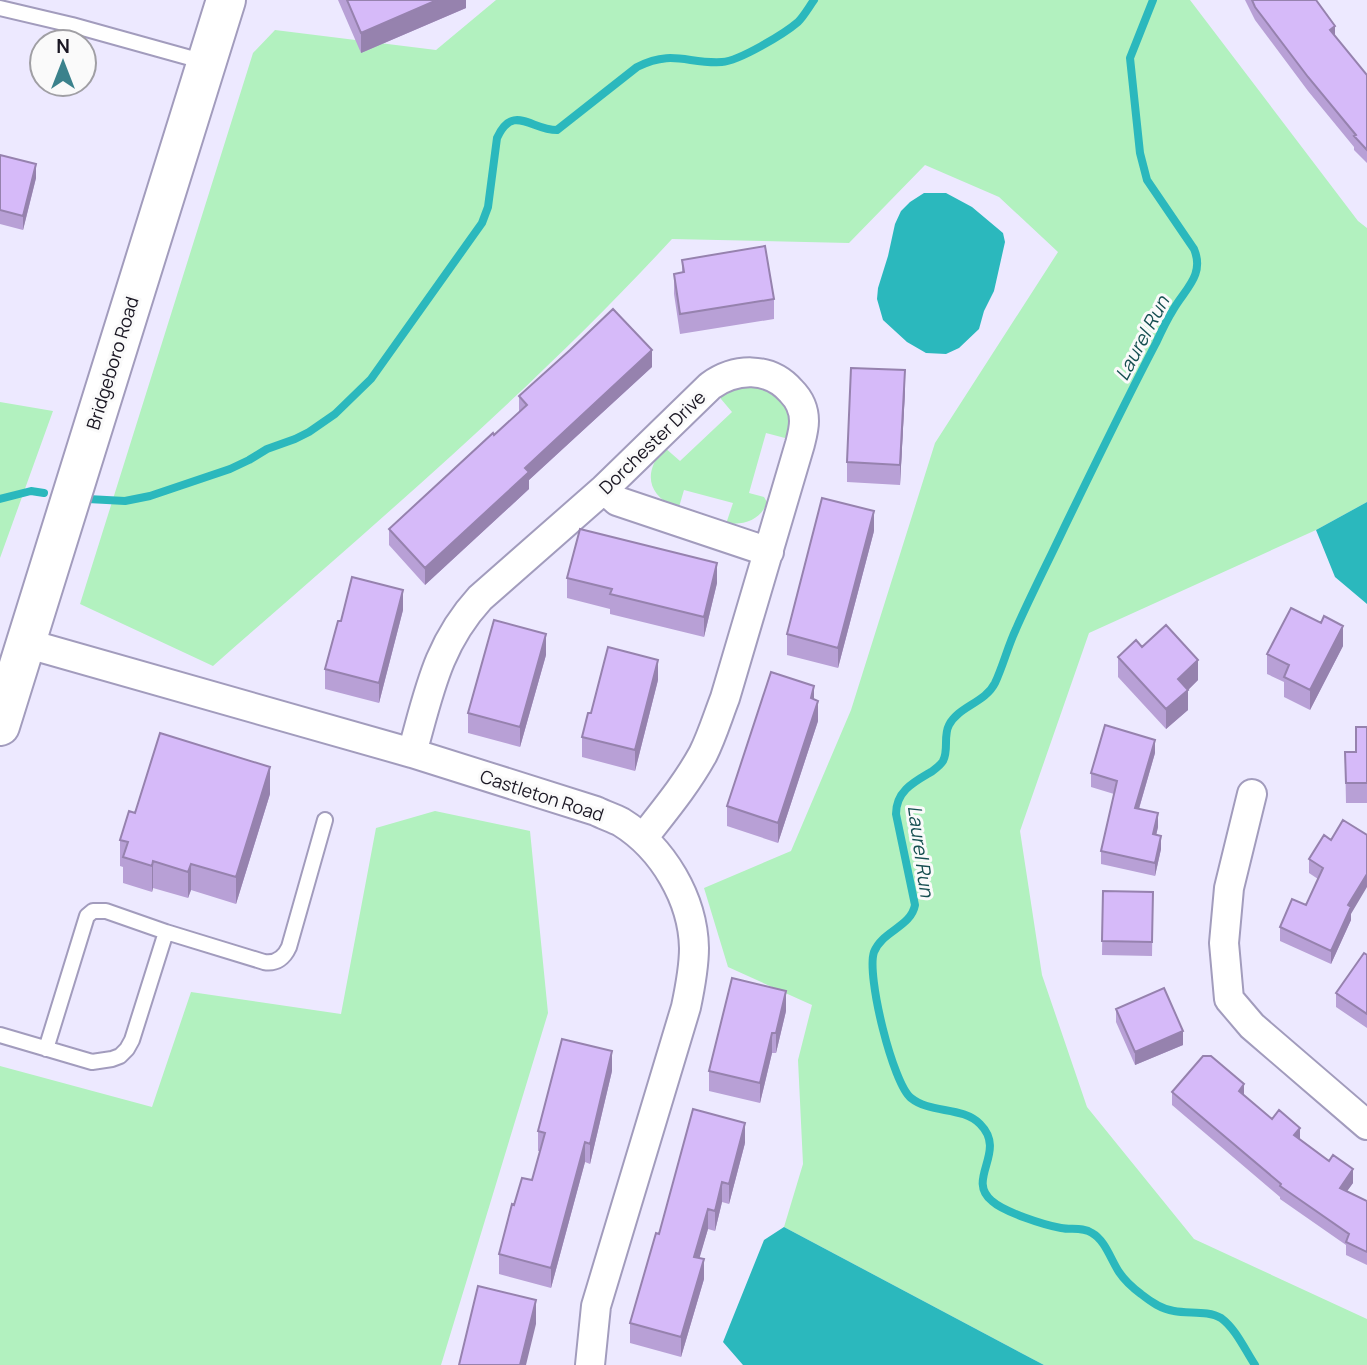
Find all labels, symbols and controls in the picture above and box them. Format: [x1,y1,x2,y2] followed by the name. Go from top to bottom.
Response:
[28,28,98,98] north arrow
[56,33,70,59] text: N
[1109,291,1175,385] water label: Laurel Run
[80,293,144,433] street label: Bridgeboro Road
[594,385,710,499] street label: Dorchester Drive
[477,764,607,826] street label: Castleton Road
[902,804,940,899] water label: Laurel Run

